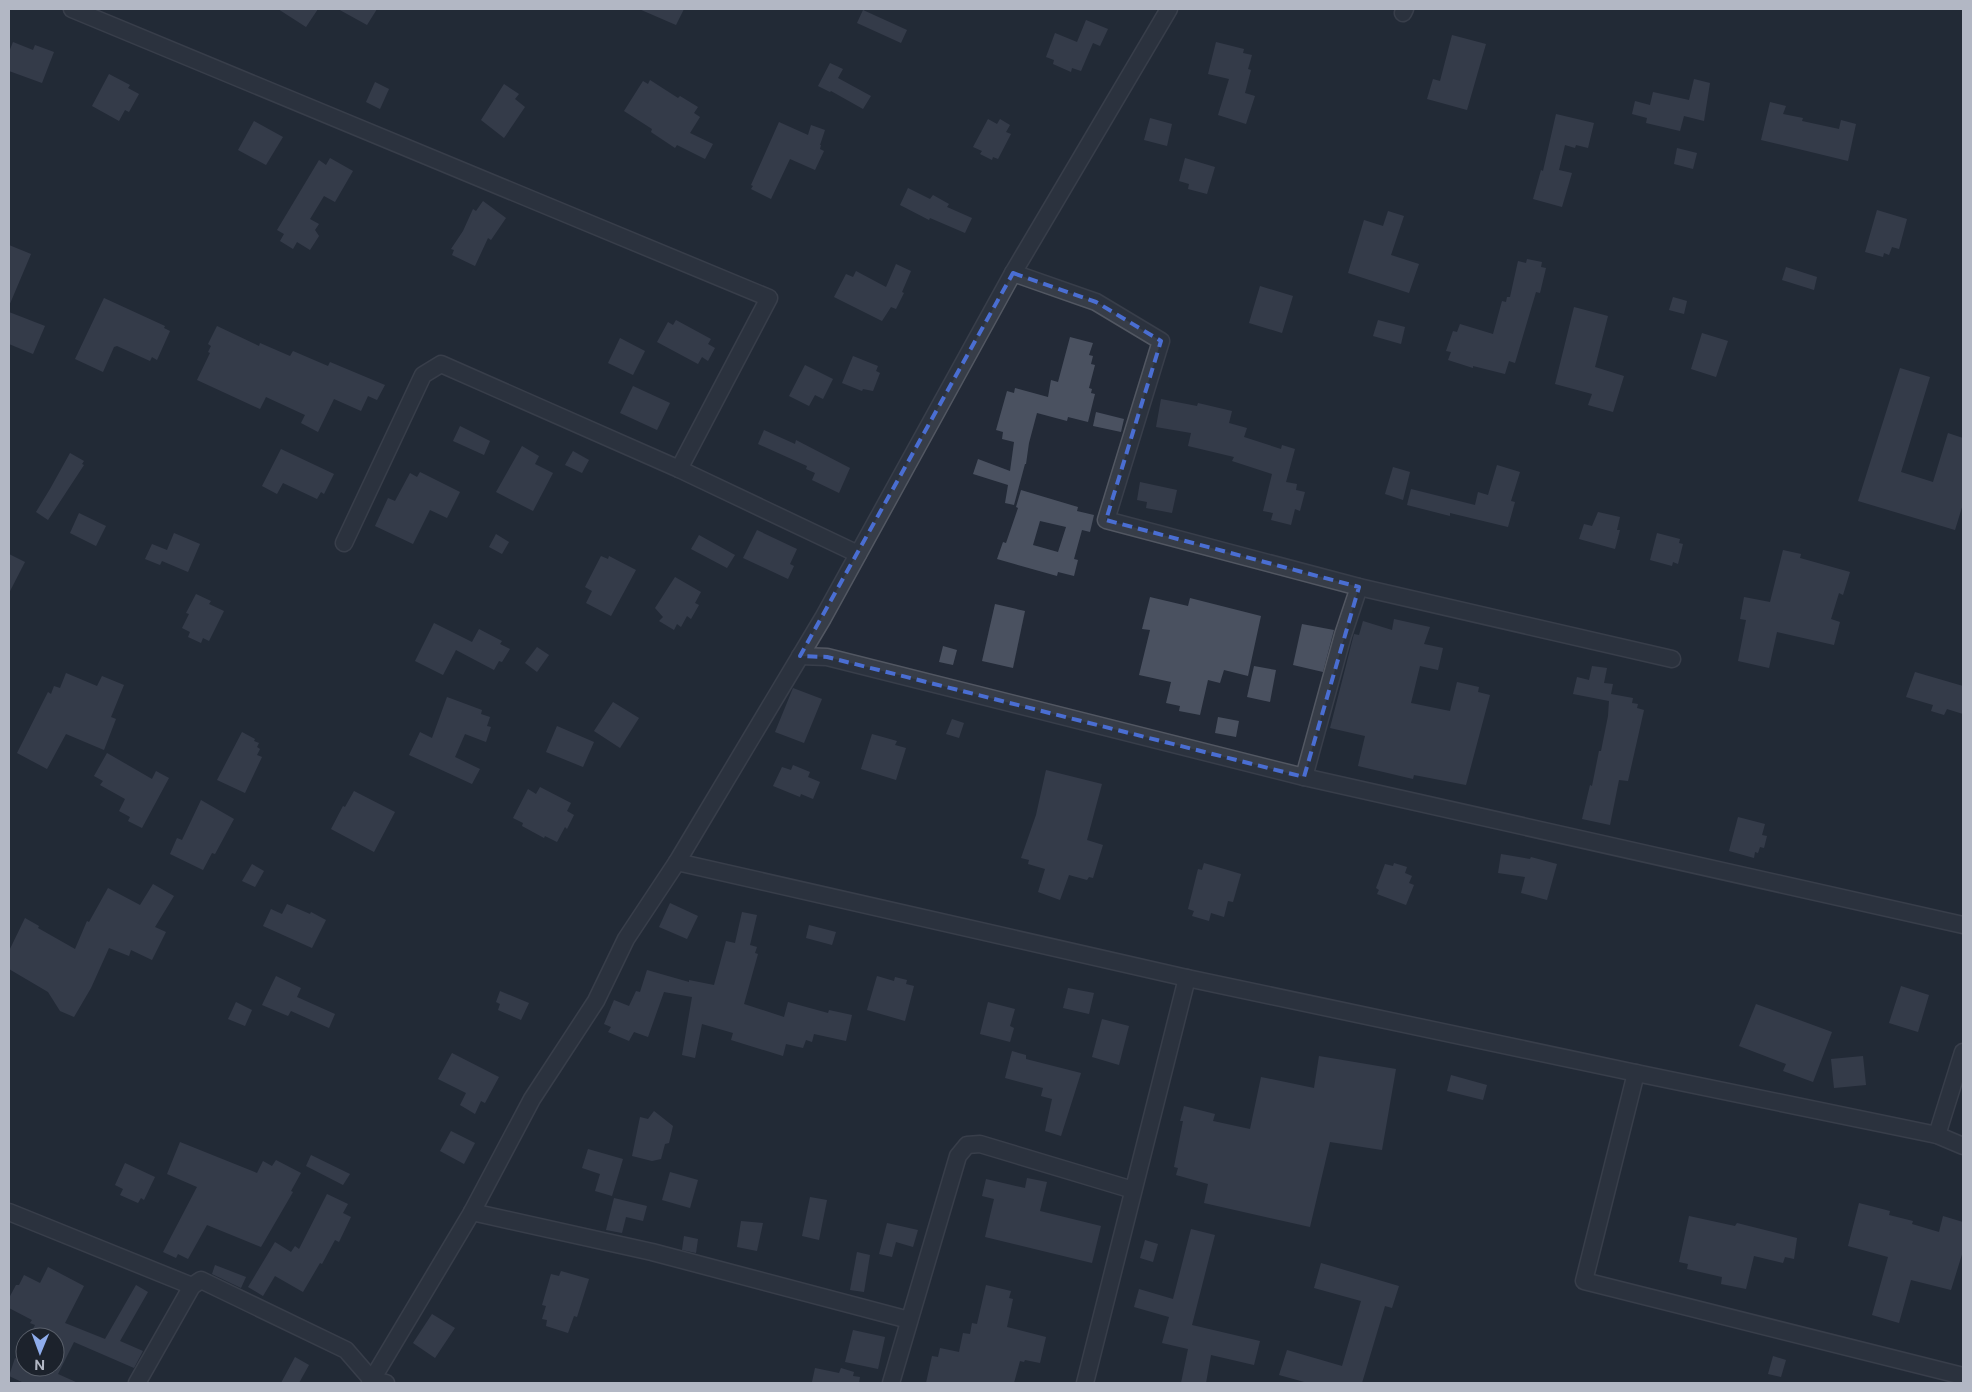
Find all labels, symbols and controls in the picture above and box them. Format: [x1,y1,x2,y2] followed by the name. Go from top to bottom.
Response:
[15,1327,65,1377] north arrow
[34,1357,45,1373] text: N

